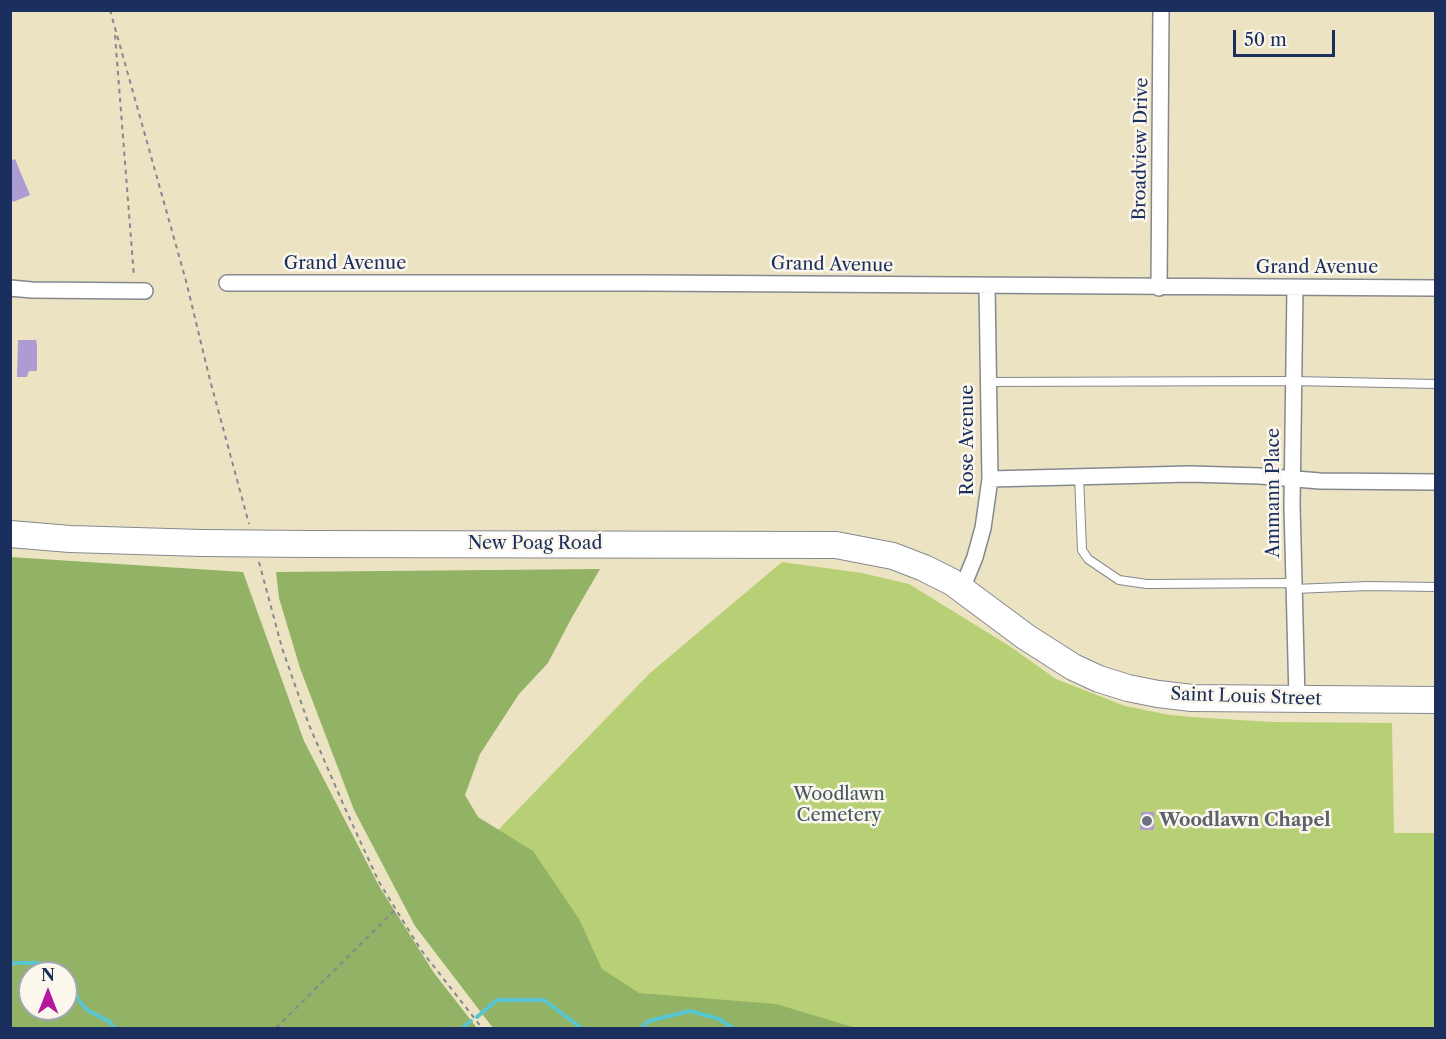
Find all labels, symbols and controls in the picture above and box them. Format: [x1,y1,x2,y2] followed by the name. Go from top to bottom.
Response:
[1236,18,1338,56] scale bar
[1244,29,1287,51] text: 50 m
[1129,77,1153,221] street label: Broadview Drive
[284,253,406,275] street label: Grand Avenue
[771,253,893,277] street label: Grand Avenue
[1256,257,1378,279] street label: Grand Avenue
[957,385,979,495] street label: Rose Avenue
[1263,428,1285,558] street label: Ammann Place
[468,533,602,555] street label: New Poag Road
[1170,684,1322,710] street label: Saint Louis Street
[793,784,885,826] park label: Woodlawn Cemetery
[1159,810,1330,832] place label: Woodlawn Chapel
[1140,814,1154,828] marker: Woodlawn Chapel
[18,961,78,1021] north arrow
[41,965,55,985] text: N

